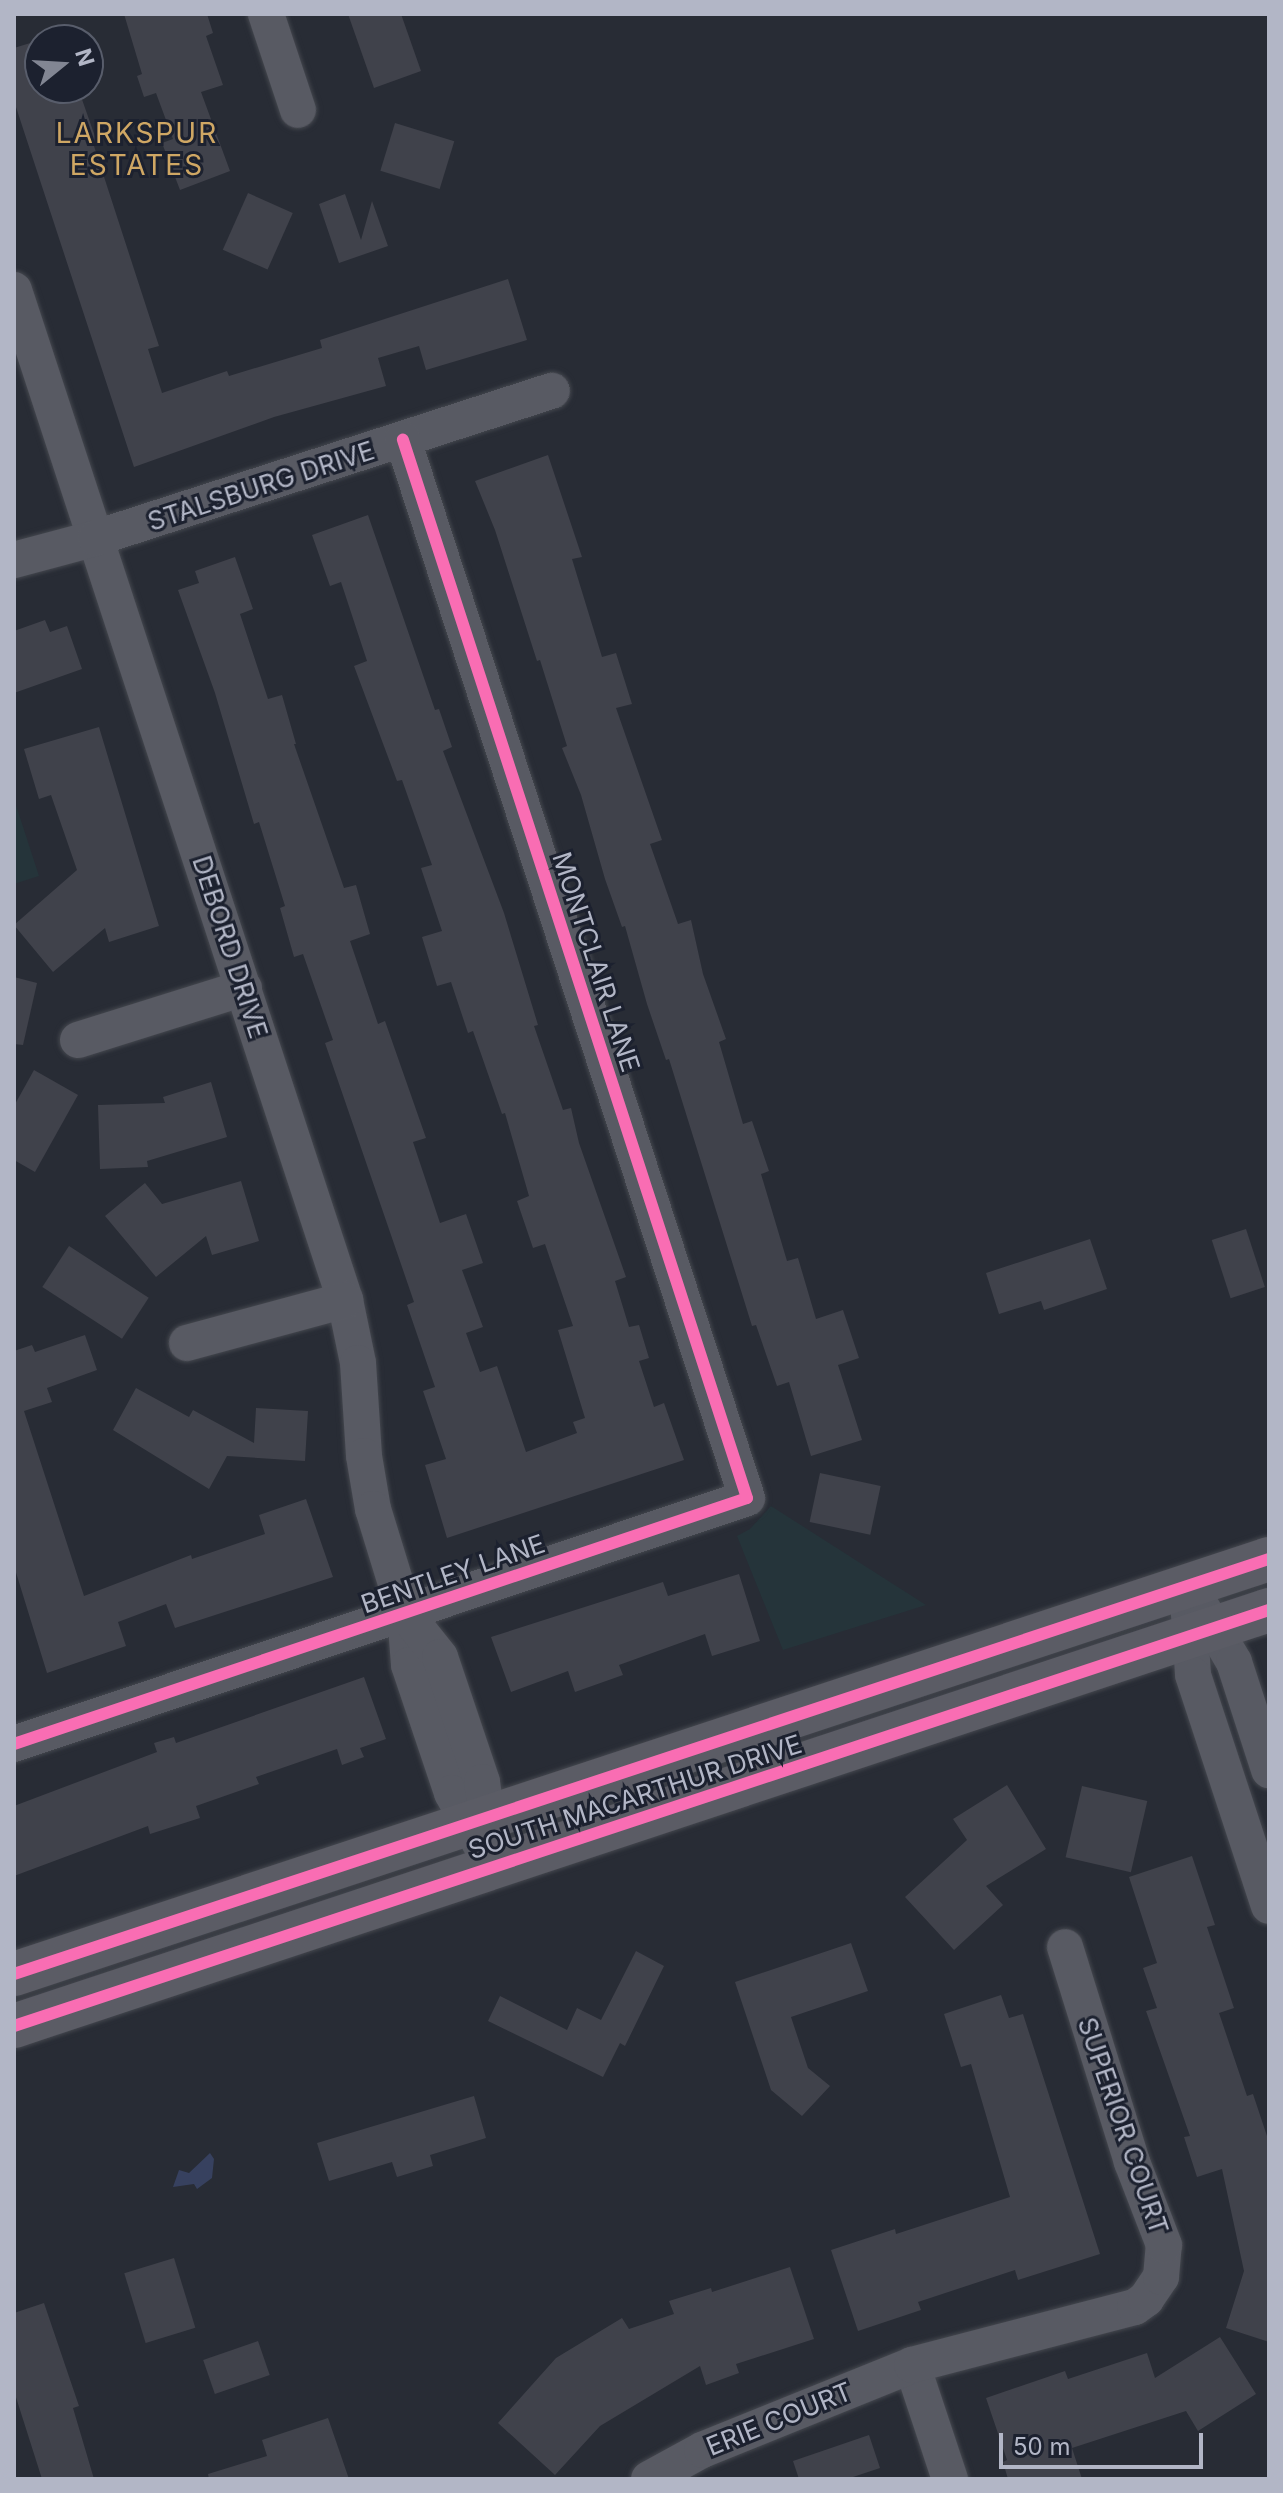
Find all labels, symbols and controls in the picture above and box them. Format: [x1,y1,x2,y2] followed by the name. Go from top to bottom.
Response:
[24,24,104,104] north arrow
[70,45,100,69] text: N
[56,116,218,182] district label: LARKSPUR ESTATES
[144,435,378,537] street label: STALSBURG DRIVE
[546,848,646,1076] street label: MONTCLAIR LANE
[186,852,274,1042] street label: DEBORD DRIVE
[357,1528,549,1620] street label: BENTLEY LANE
[464,1728,806,1866] street label: SOUTH MACARTHUR DRIVE
[1071,2013,1175,2239] street label: SUPERIOR COURT
[702,2376,856,2462] street label: ERIE COURT
[1003,2417,1207,2467] scale bar
[1013,2432,1071,2461] text: 50 m

